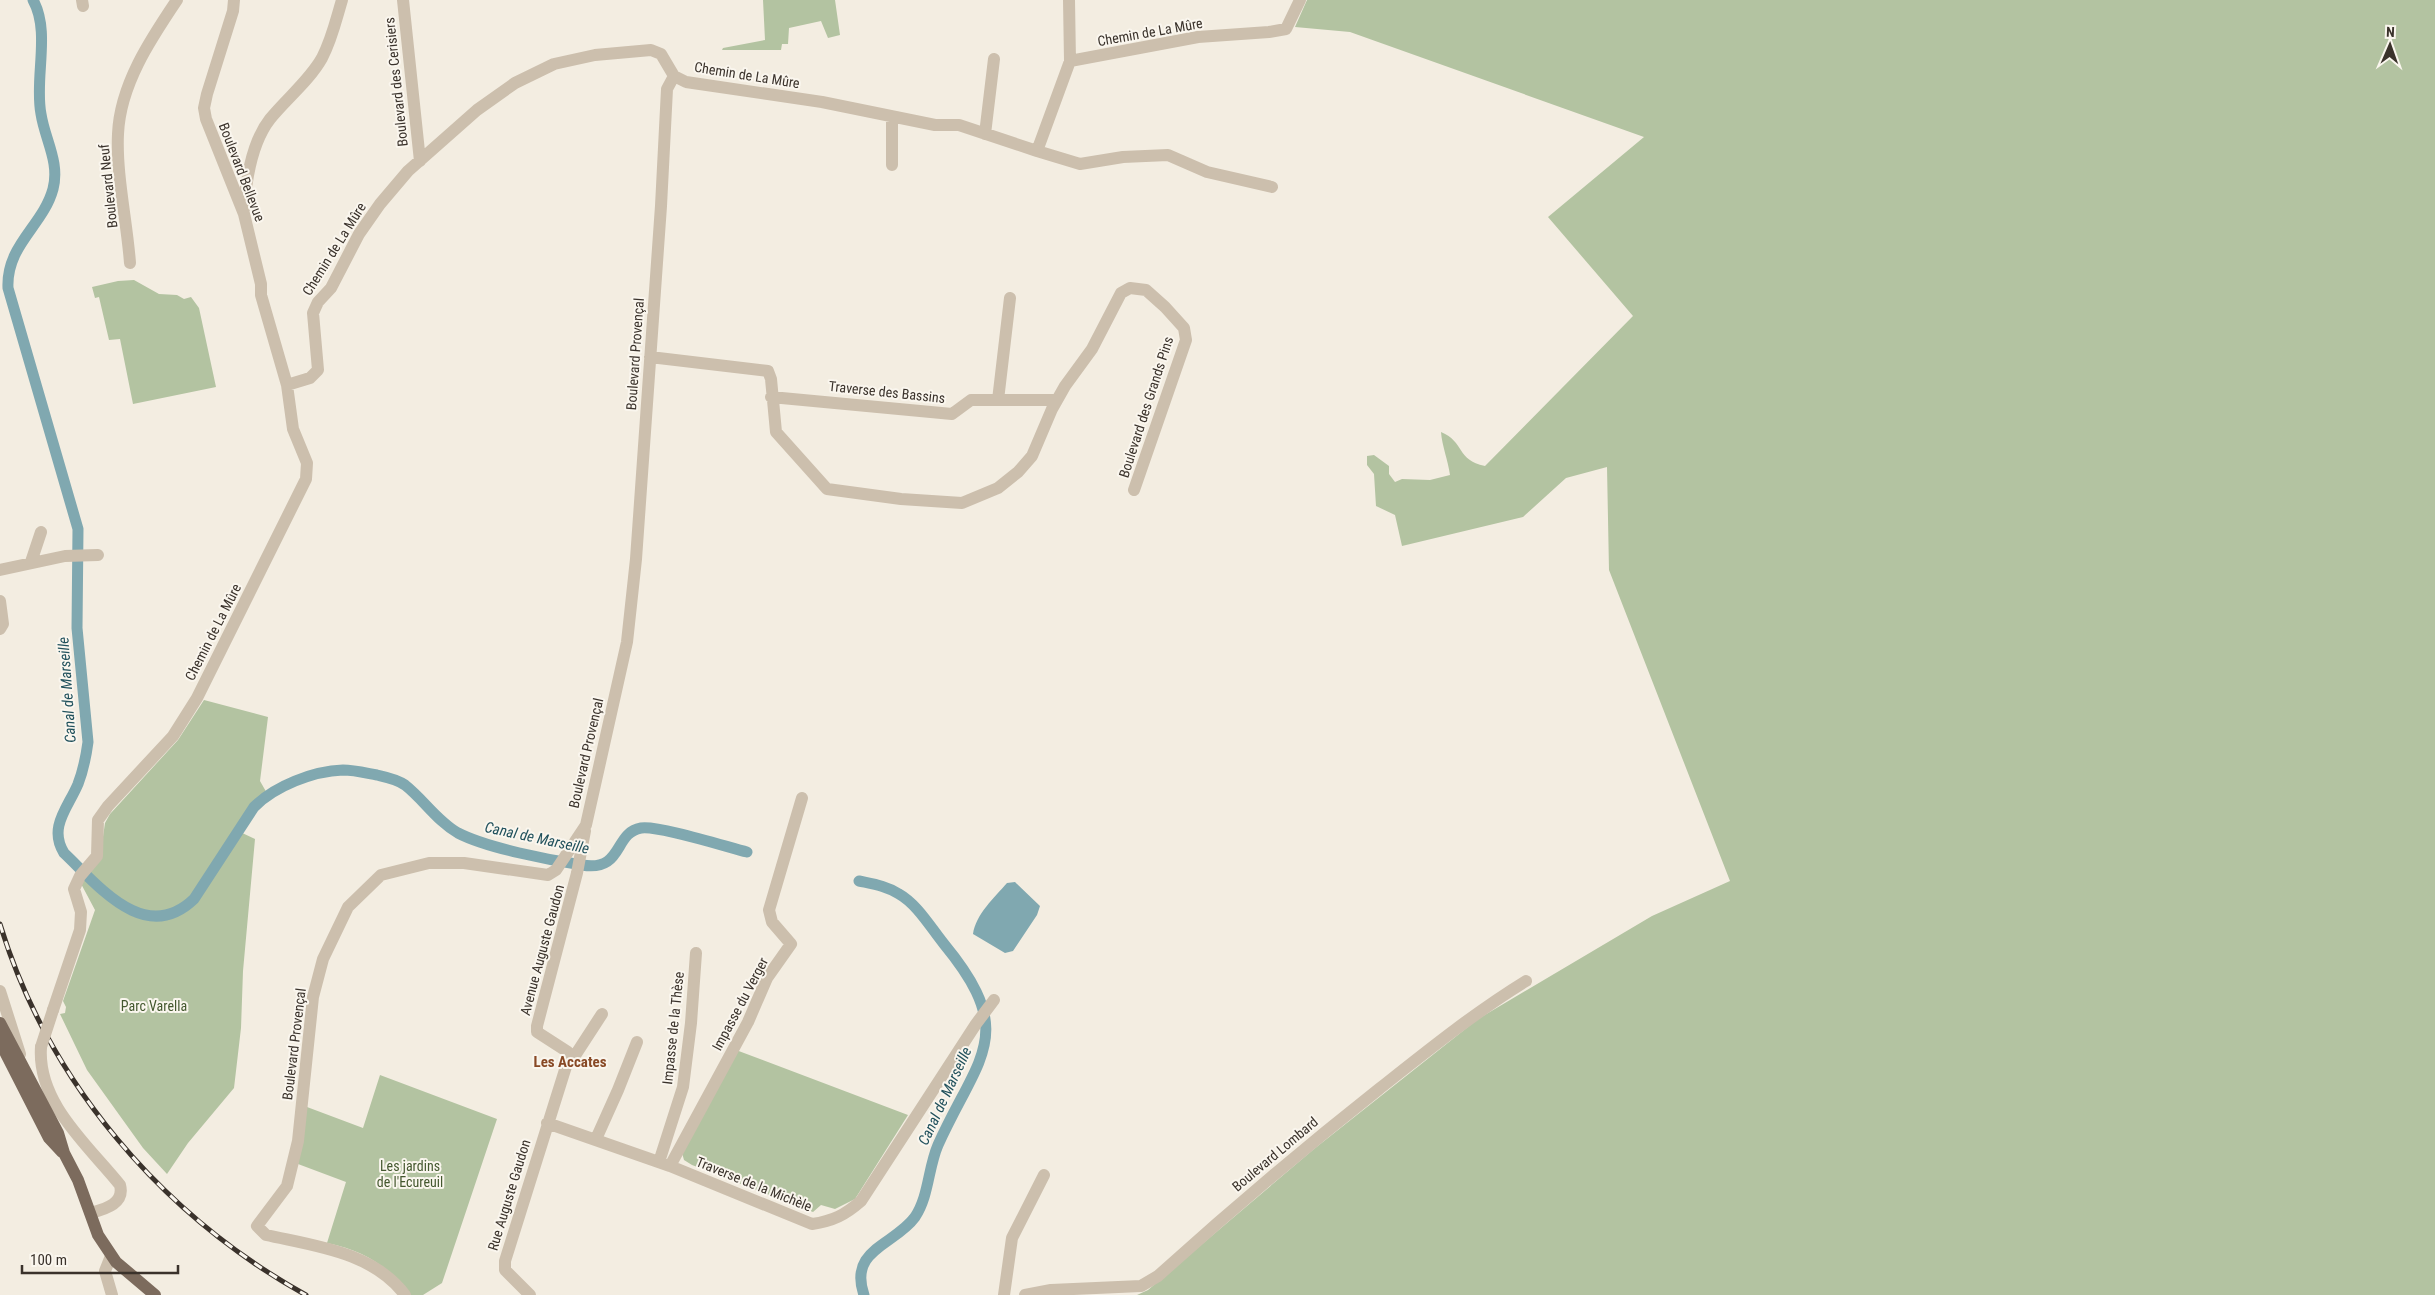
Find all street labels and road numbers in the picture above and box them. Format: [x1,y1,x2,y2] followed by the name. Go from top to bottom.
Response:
[1096,15,1204,49] street label: Chemin de La Mûre
[381,17,411,147] street label: Boulevard des Cerisiers
[693,59,801,91] street label: Chemin de La Mûre
[216,120,268,224] street label: Boulevard Bellevue
[96,143,120,229] street label: Boulevard Neuf
[299,199,369,298] street label: Chemin de La Mûre
[623,297,647,411] street label: Boulevard Provençal
[1116,334,1176,480] street label: Boulevard des Grands Pins
[828,378,946,406] street label: Traverse des Bassins
[182,581,244,683] street label: Chemin de La Mûre
[566,696,606,810] street label: Boulevard Provençal
[517,883,567,1017] street label: Avenue Auguste Gaudon
[709,955,771,1053] street label: Impasse du Verger
[659,970,687,1085] street label: Impasse de la Thèse
[279,987,309,1101] street label: Boulevard Provençal
[1229,1114,1321,1194] street label: Boulevard Lombard
[485,1138,533,1252] street label: Rue Auguste Gaudon
[694,1153,815,1215] street label: Traverse de la Michèle

